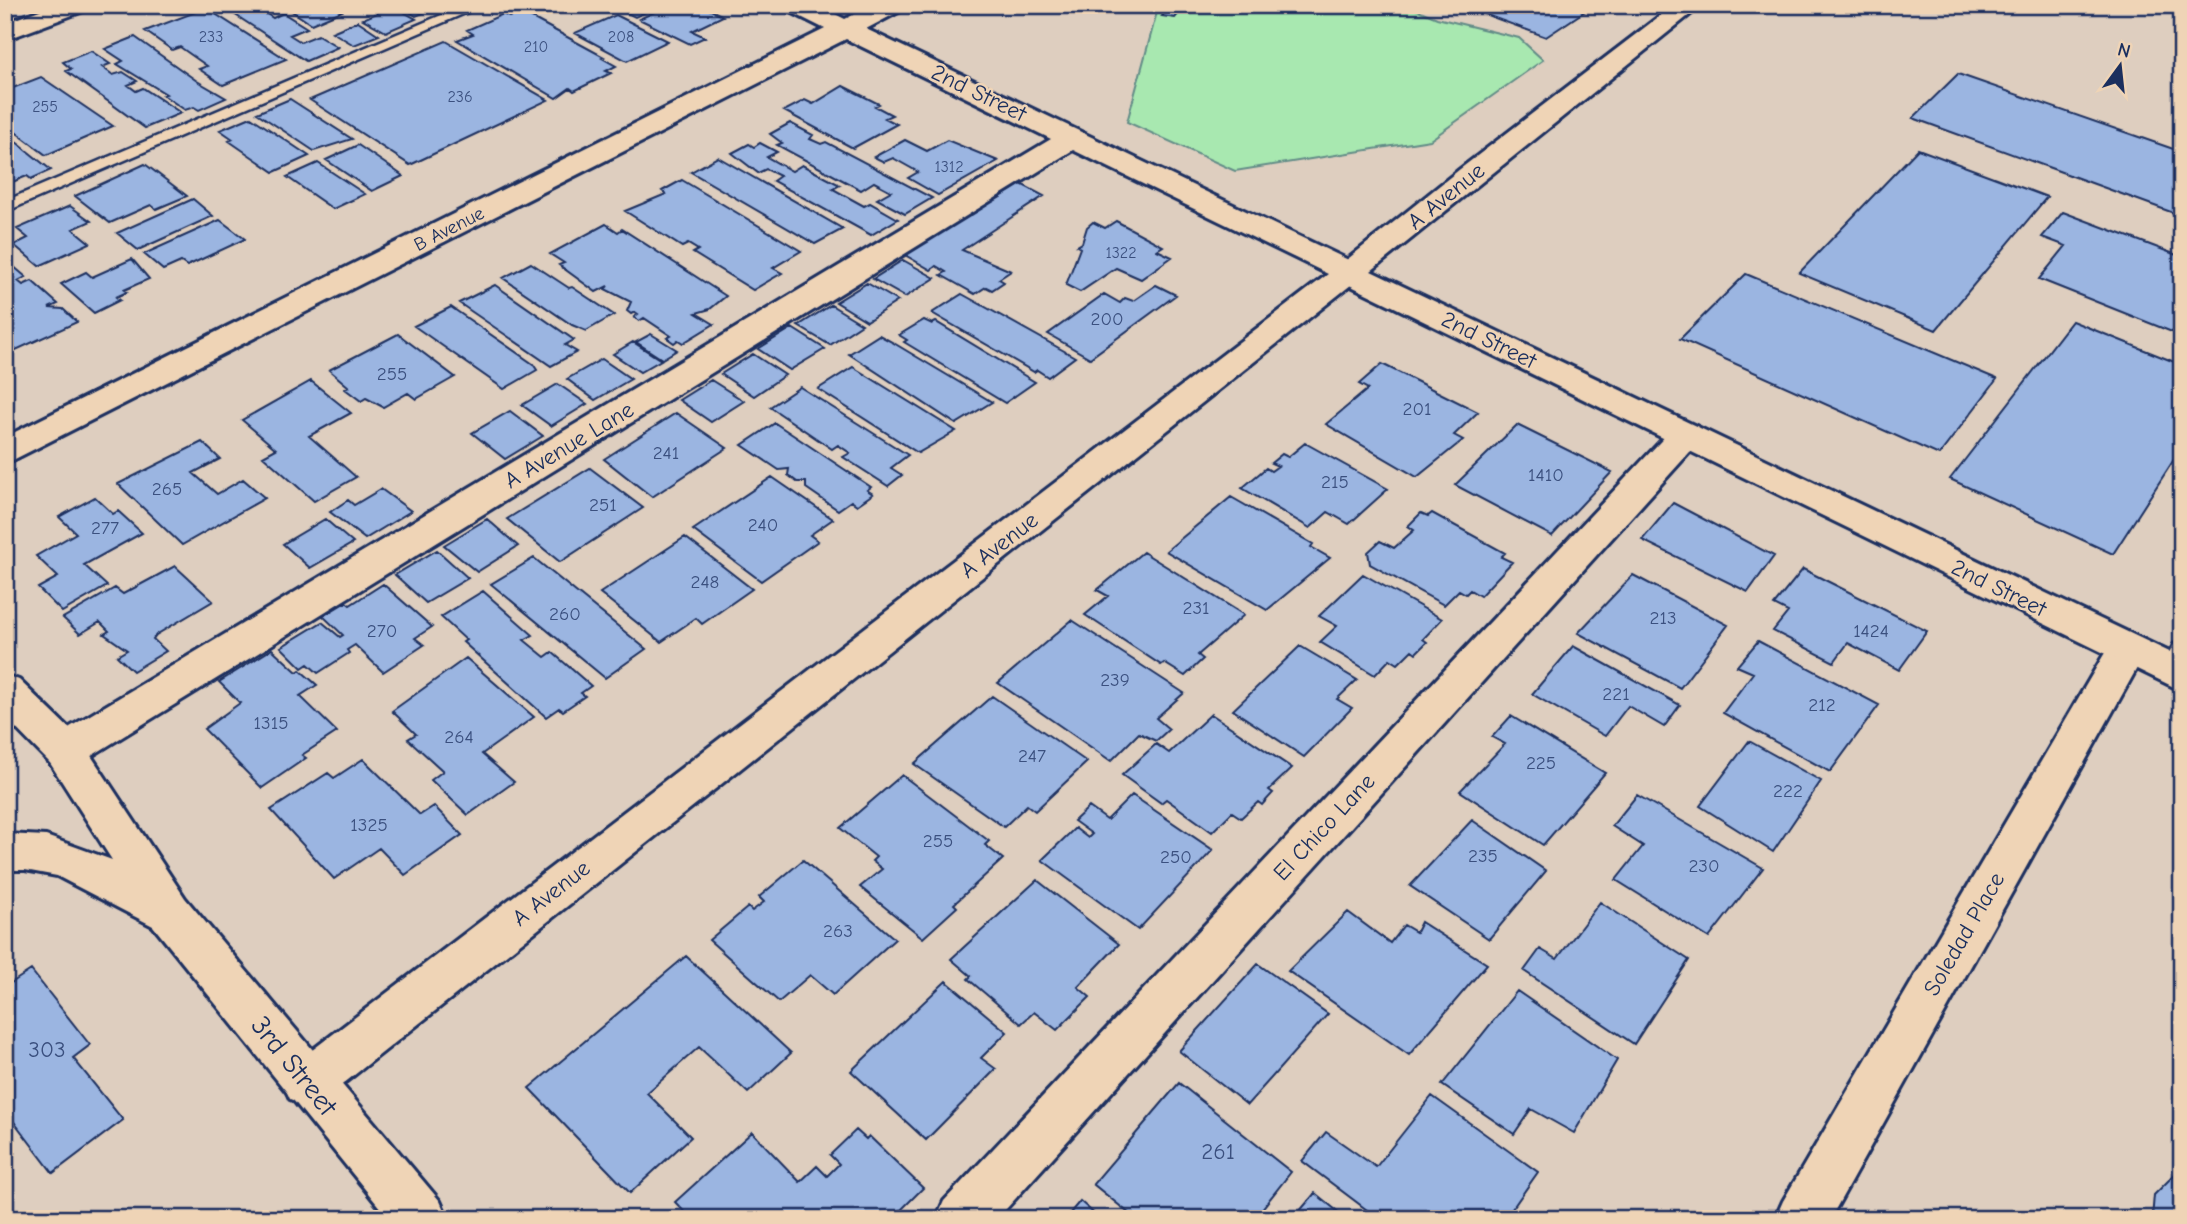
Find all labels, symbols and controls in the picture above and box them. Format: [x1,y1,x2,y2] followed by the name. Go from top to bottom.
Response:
[199,28,223,46] house number: 233
[608,28,634,46] house number: 208
[2086,32,2156,102] north arrow
[524,38,548,56] house number: 210
[2115,38,2133,63] text: N
[927,58,1032,128] street label: 2nd Street
[447,88,473,106] house number: 236
[32,98,58,116] house number: 255
[1402,157,1490,235] street label: A Avenue
[934,158,964,176] house number: 1312
[410,202,488,256] street label: B Avenue
[1105,244,1137,262] house number: 1322
[1437,305,1542,375] street label: 2nd Street
[1090,308,1124,330] house number: 200
[377,363,407,385] house number: 255
[499,396,639,494] street label: A Avenue Lane
[1402,398,1432,420] house number: 201
[653,442,679,464] house number: 241
[1528,464,1564,486] house number: 1410
[1321,471,1349,493] house number: 215
[152,478,182,500] house number: 265
[589,494,617,516] house number: 251
[955,506,1043,584] street label: A Avenue
[748,514,778,536] house number: 240
[91,517,119,539] house number: 277
[1947,553,2052,623] street label: 2nd Street
[691,571,719,593] house number: 248
[1182,597,1210,619] house number: 231
[549,603,581,625] house number: 260
[1649,607,1677,629] house number: 213
[367,620,397,642] house number: 270
[1853,620,1889,642] house number: 1424
[1100,669,1130,691] house number: 239
[1602,683,1630,705] house number: 221
[1808,694,1836,716] house number: 212
[254,712,288,734] house number: 1315
[444,726,474,748] house number: 264
[1018,745,1046,767] house number: 247
[1526,752,1556,774] house number: 225
[1268,768,1380,886] street label: El Chico Lane
[1773,780,1803,802] house number: 222
[350,814,388,836] house number: 1325
[923,830,953,852] house number: 255
[1468,845,1498,867] house number: 235
[1160,846,1192,868] house number: 250
[507,854,595,932] street label: A Avenue
[1688,855,1720,877] house number: 230
[1918,868,2010,1000] street label: Soledad Place
[823,920,853,942] house number: 263
[244,1010,344,1123] street label: 3rd Street
[28,1036,66,1063] house number: 303
[1201,1138,1235,1165] house number: 261

